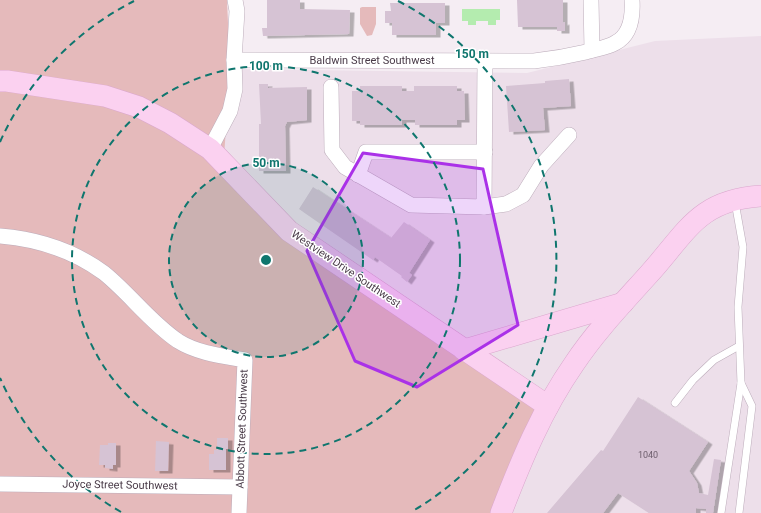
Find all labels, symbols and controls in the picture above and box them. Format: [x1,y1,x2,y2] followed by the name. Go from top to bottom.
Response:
[455,47,489,61] text: 150 m
[309,54,435,67] street label: Baldwin Street Southwest
[249,59,283,73] text: 100 m
[252,156,280,170] text: 50 m
[289,228,403,311] street label: Westview Drive Southwest
[259,253,273,267] centre of rings
[233,369,251,489] street label: Abbott Street Southwest
[638,450,658,460] house number: 1040
[62,477,178,493] street label: Joyce Street Southwest

